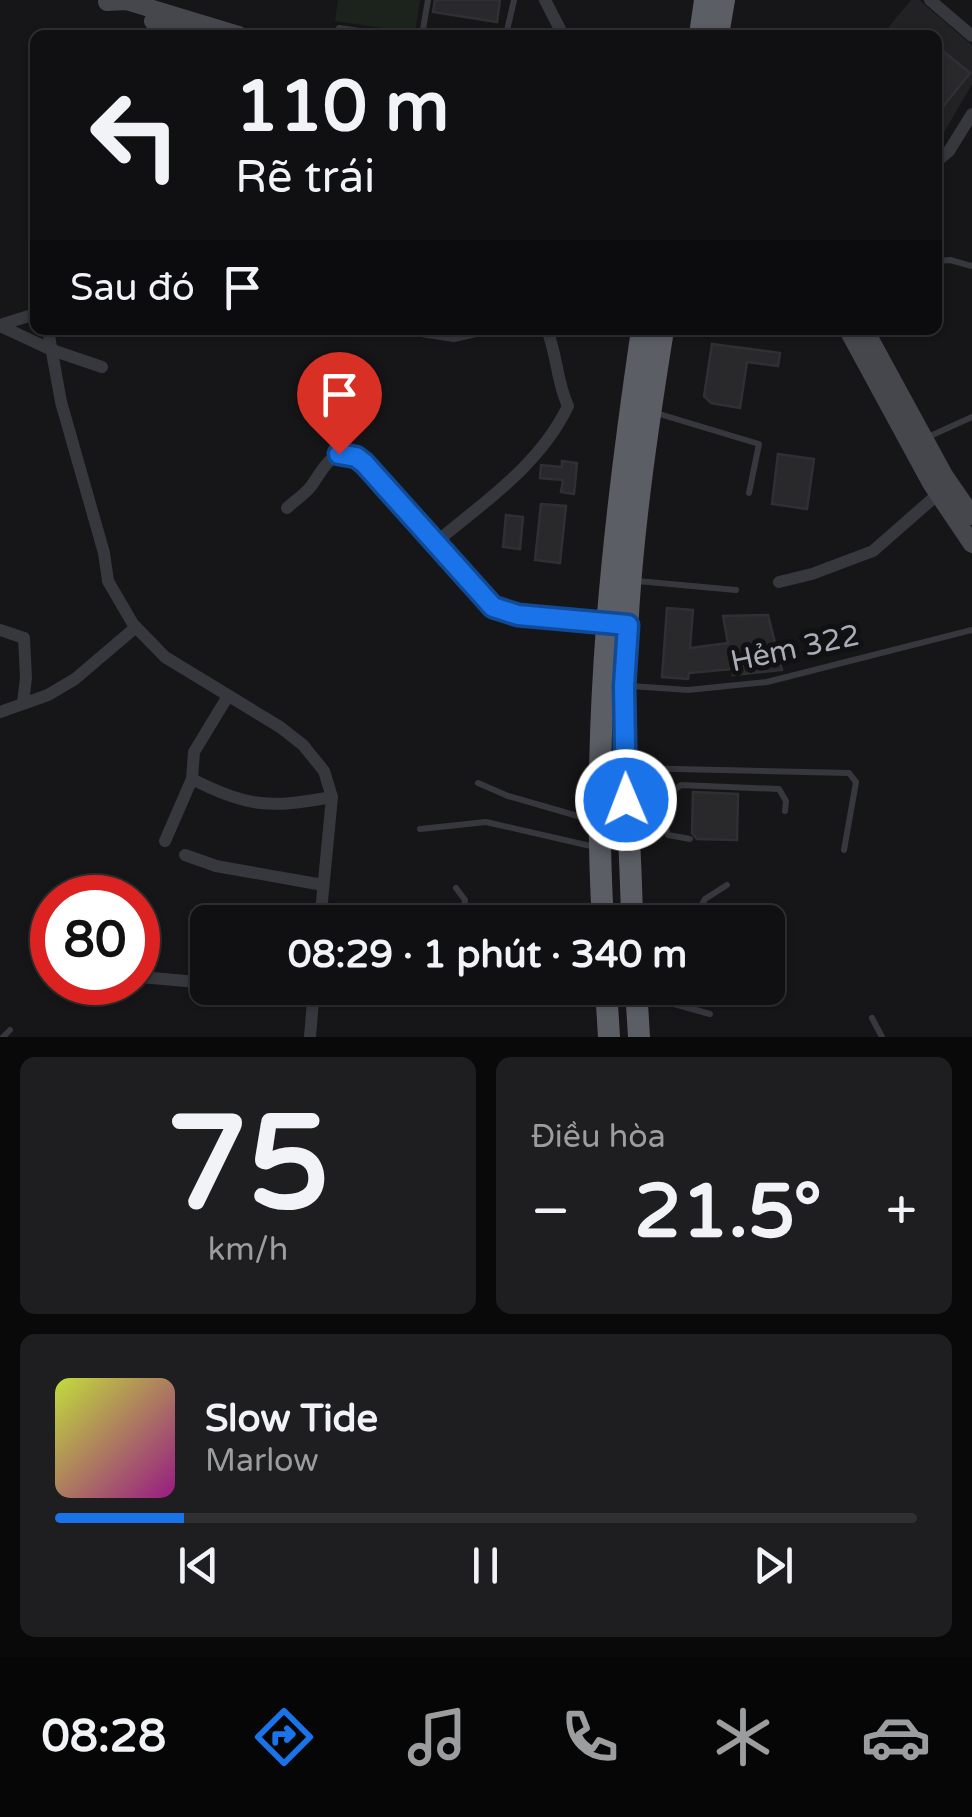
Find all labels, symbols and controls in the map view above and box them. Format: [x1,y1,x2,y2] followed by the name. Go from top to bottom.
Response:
[235,66,449,150] text: 110 m
[70,70,200,200] icon: left
[235,151,375,205] text: Rẽ trái
[215,260,270,315] icon: arrive
[70,265,195,311] text: Sau đó
[297,352,382,455] pin
[312,367,367,422] icon: arrive
[727,617,863,680] street label: Hẻm 322
[574,748,678,852] position arrow
[30,875,160,1005] speed limit sign: 80
[288,932,687,978] text: 08:29 · 1 phút · 340 m
[166,1088,330,1244] text: 75
[531,1118,666,1156] text: Điều hòa
[634,1167,822,1257] text: 21.5°
[531,1179,570,1245] text: −
[886,1179,917,1245] text: +
[208,1231,288,1269] text: km/h
[205,1396,378,1442] text: Slow Tide
[205,1442,319,1480] text: Marlow
[171,1538,226,1593] icon: previous
[458,1538,513,1593] icon: pause
[746,1538,801,1593] icon: next
[249,1702,319,1772] icon: directions
[402,1702,472,1772] icon: music
[555,1702,625,1772] icon: phone
[708,1702,778,1772] icon: climate
[861,1702,931,1772] icon: car
[41,1710,166,1764] text: 08:28

